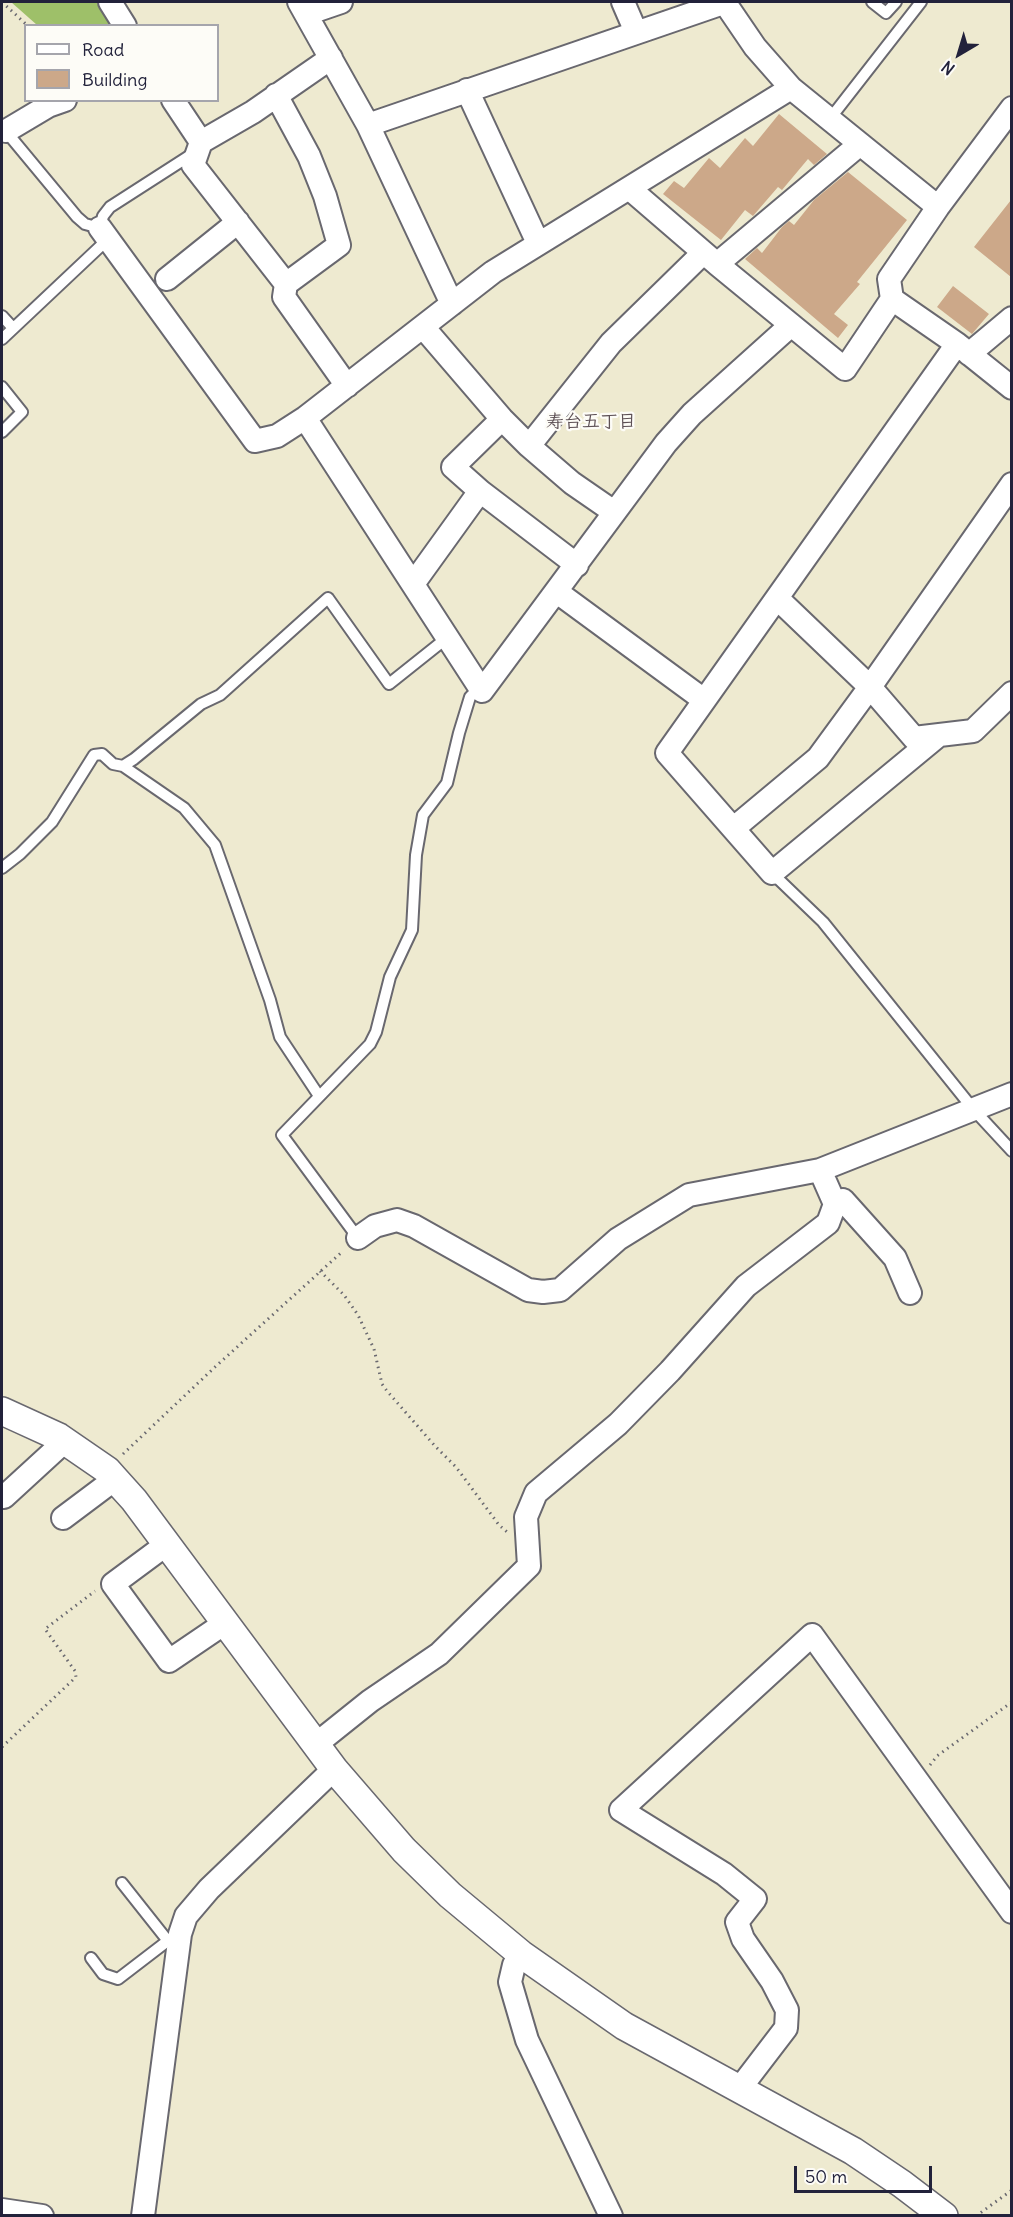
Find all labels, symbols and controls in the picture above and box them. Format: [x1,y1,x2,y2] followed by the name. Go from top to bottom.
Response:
[24,24,219,102] legend
[929,24,989,84] north arrow
[82,38,124,61] text: Road
[937,57,958,79] text: N
[82,68,147,91] text: Building
[546,411,636,433] district label: 寿台五丁目
[797,2154,935,2192] scale bar
[805,2165,847,2188] text: 50 m

